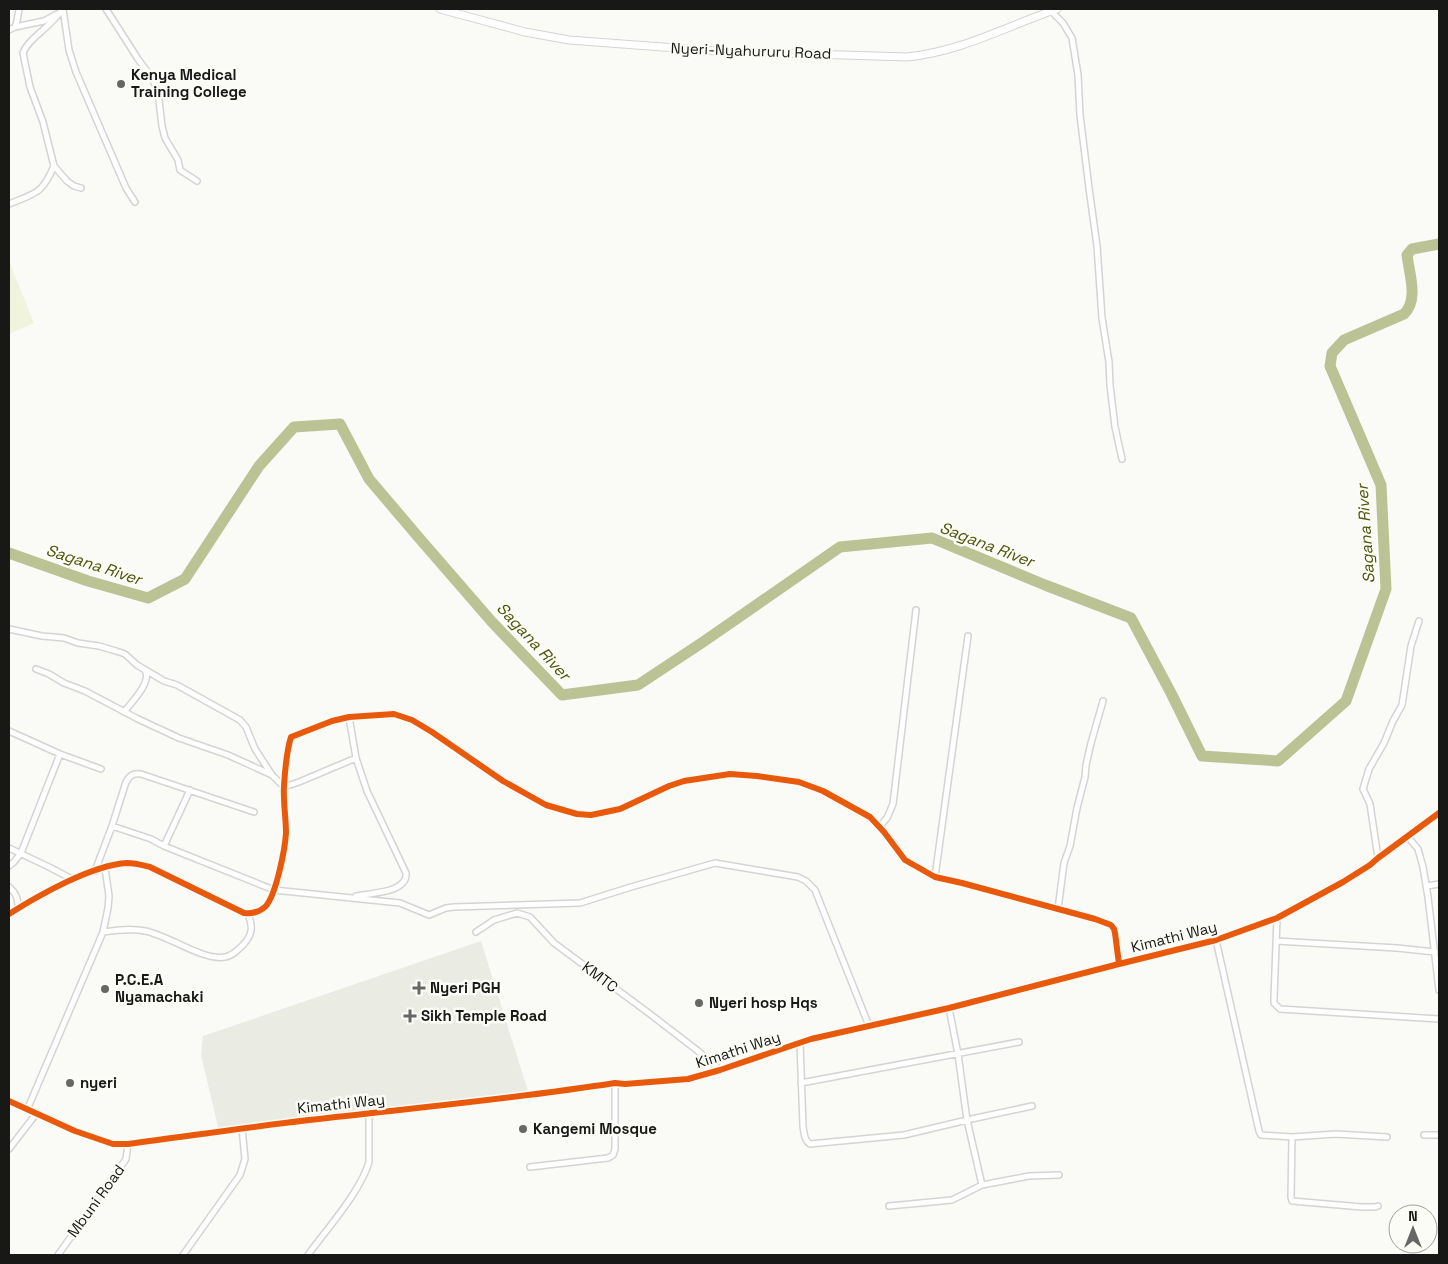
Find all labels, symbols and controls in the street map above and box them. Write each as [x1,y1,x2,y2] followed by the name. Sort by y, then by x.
[670,38,832,63] street label: Nyeri-Nyahururu Road
[131,65,247,101] place label: Kenya Medical Training College
[115,78,127,90] marker: Kenya Medical Training College
[1351,482,1379,584] water label: Sagana River
[937,517,1039,573] water label: Sagana River
[43,539,146,590] water label: Sagana River
[492,598,576,686] water label: Sagana River
[1129,917,1219,956] street label: Kimathi Way
[579,957,622,996] street label: KMTC
[115,970,203,1006] place label: P.C.E.A Nyamachaki
[430,978,501,997] place label: Nyeri PGH
[412,981,426,995] marker: Nyeri PGH
[99,983,111,995] marker: P.C.E.A Nyamachaki
[709,993,818,1012] place label: Nyeri hosp Hqs
[693,997,705,1009] marker: Nyeri hosp Hqs
[421,1006,547,1025] place label: Sikh Temple Road
[403,1009,417,1023] marker: Sikh Temple Road
[693,1027,783,1072] street label: Kimathi Way
[80,1073,117,1092] place label: nyeri
[64,1077,76,1089] marker: nyeri
[296,1089,386,1118] street label: Kimathi Way
[533,1119,657,1138] place label: Kangemi Mosque
[517,1123,529,1135] marker: Kangemi Mosque
[63,1161,128,1241] street label: Mbuni Road
[1388,1204,1438,1254] north arrow
[1408,1207,1418,1225] text: N

